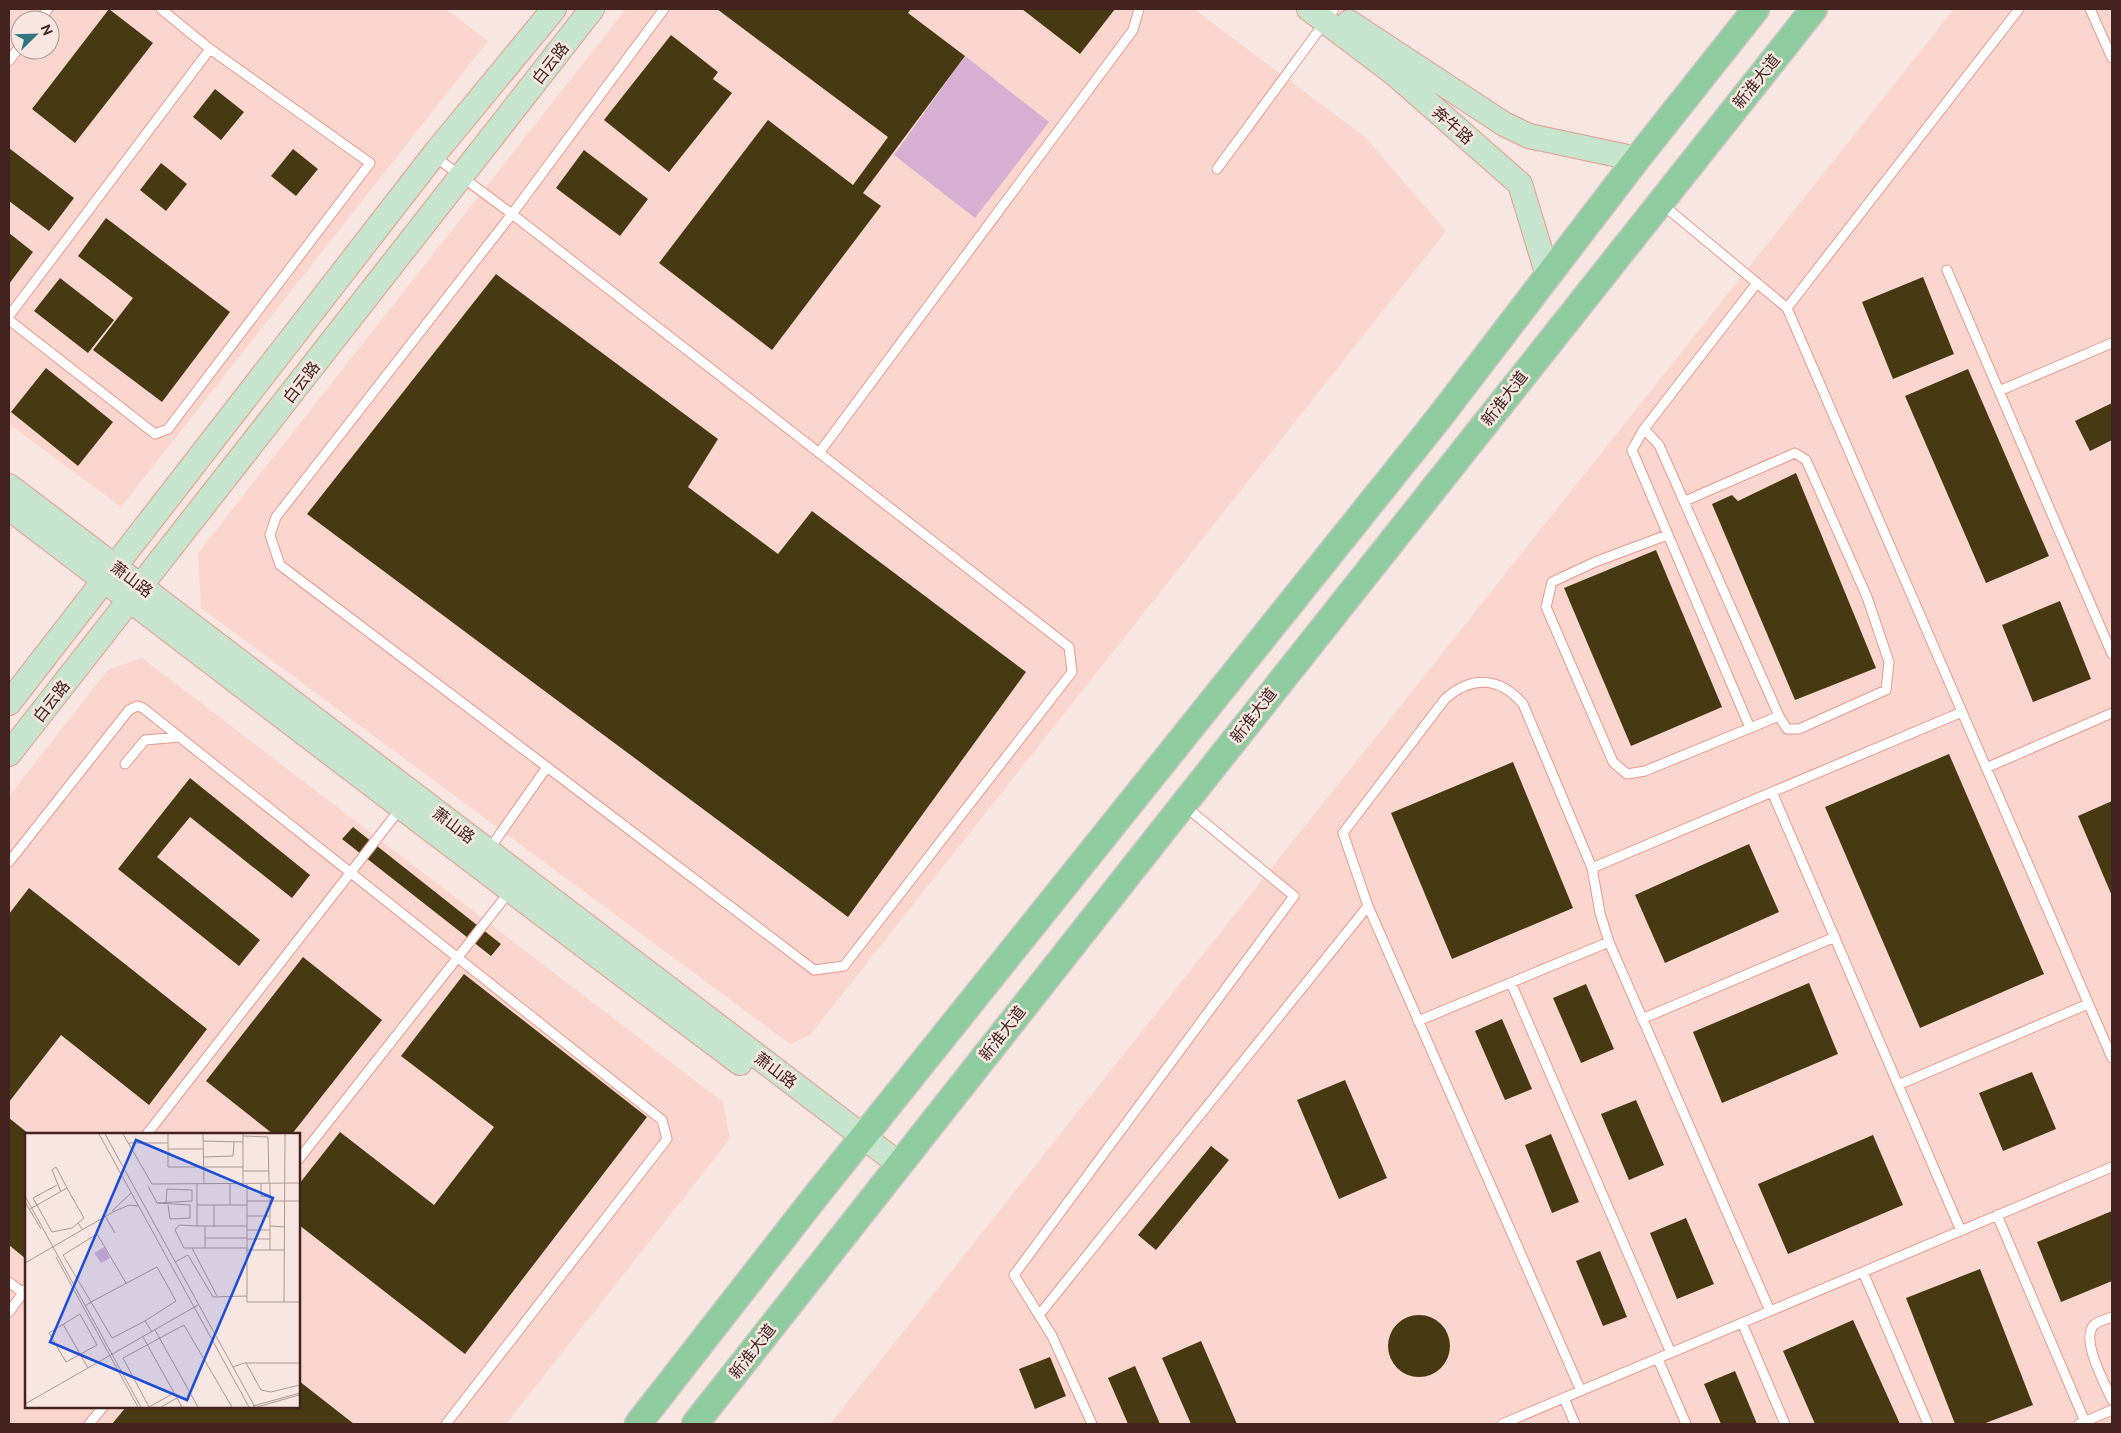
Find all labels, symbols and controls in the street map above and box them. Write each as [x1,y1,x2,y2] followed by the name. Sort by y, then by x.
[10,10,60,60] north arrow
[38,22,56,38] text: N
[528,39,572,87] street label: 白云路
[1729,50,1783,112] street label: 新淮大道
[1429,102,1477,148] street label: 奔牛路
[279,358,323,406] street label: 白云路
[1477,367,1531,429] street label: 新淮大道
[107,557,157,601] street label: 萧山路
[29,677,73,725] street label: 白云路
[1226,684,1280,746] street label: 新淮大道
[429,803,479,847] street label: 萧山路
[975,1002,1029,1064] street label: 新淮大道
[751,1048,801,1092] street label: 萧山路
[25,1133,300,1408] inset map
[725,1320,779,1382] street label: 新淮大道

